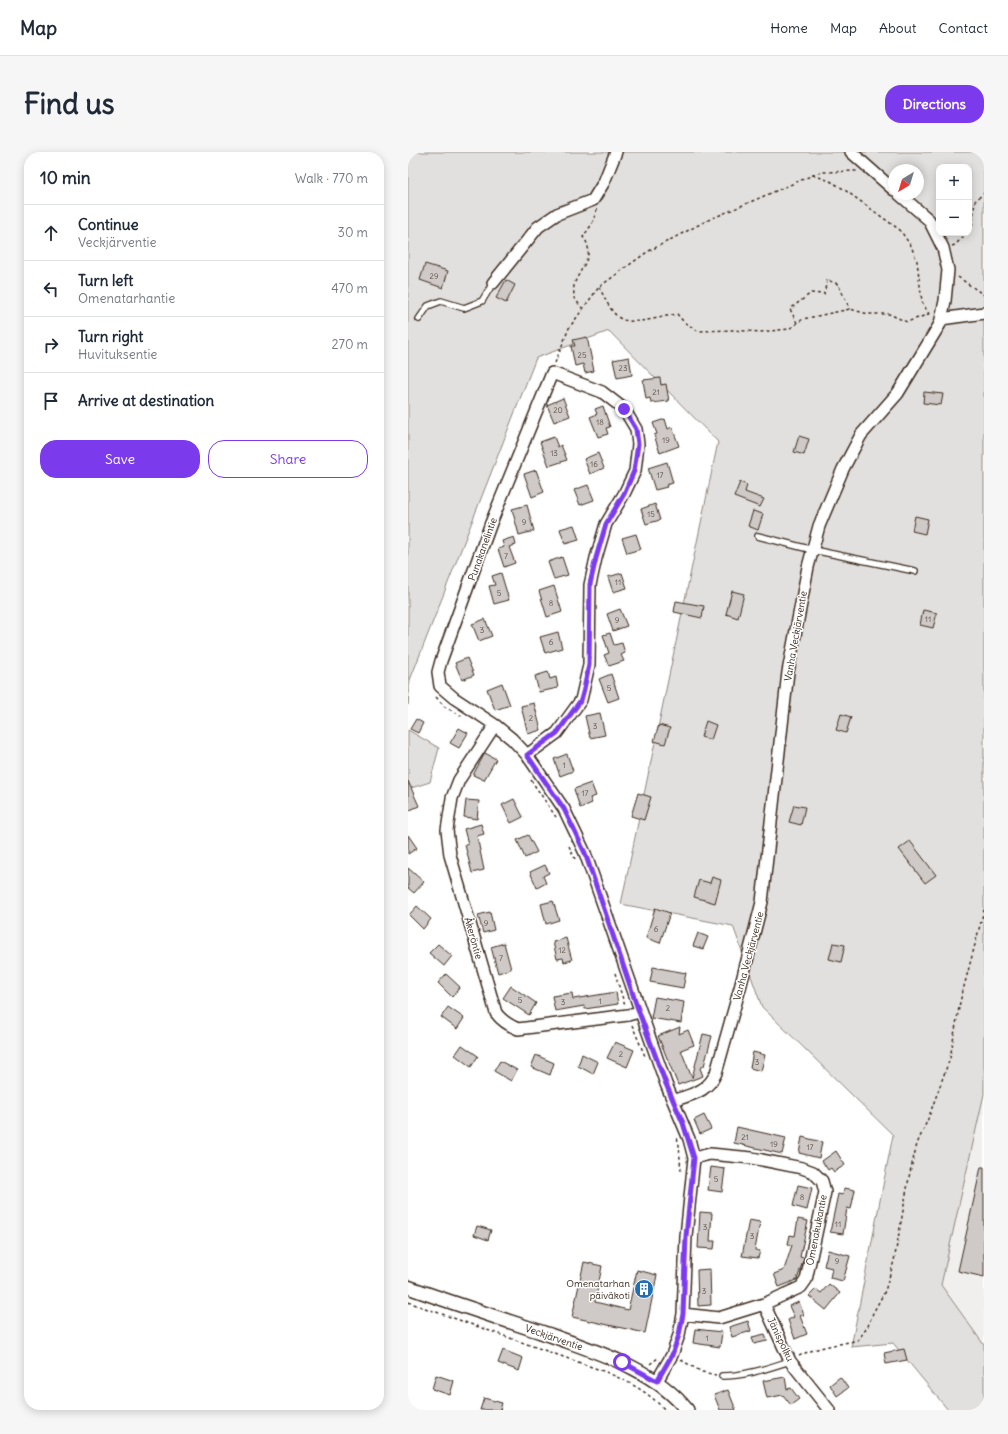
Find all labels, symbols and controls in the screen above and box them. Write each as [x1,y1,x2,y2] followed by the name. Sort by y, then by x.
[20,16,57,40] text: Map
[770,19,808,37] text: Home
[830,19,857,37] text: Map
[879,19,917,37] text: About
[939,19,988,37] text: Contact
[885,85,984,123] button: Directions
[24,86,115,122] text: Find us
[888,164,924,200] north arrow
[936,164,972,236] map controls
[936,164,972,200] button: +
[40,167,91,189] text: 10 min
[295,170,368,187] text: Walk · 770 m
[936,200,972,236] button: −
[78,215,139,234] text: Continue
[40,222,62,244] icon: ahead
[338,224,368,241] text: 30 m
[78,234,157,251] text: Veckjärventie
[78,271,133,290] text: Turn left
[430,271,439,281] house number: 29
[40,278,62,300] icon: left
[331,280,368,297] text: 470 m
[78,290,175,307] text: Omenatarhantie
[78,327,143,346] text: Turn right
[40,334,62,356] icon: right
[331,336,368,353] text: 270 m
[78,346,157,363] text: Huvituksentie
[578,350,587,360] house number: 25
[619,363,628,373] house number: 23
[652,387,660,397] house number: 21
[40,390,62,412] icon: arrive
[78,391,214,410] text: Arrive at destination
[615,400,633,418] route end
[553,405,563,415] house number: 20
[596,417,604,427] house number: 18
[662,435,670,445] house number: 19
[40,440,200,478] button: Save
[208,440,368,478] button: Share
[550,448,558,458] house number: 13
[590,459,598,469] house number: 16
[656,470,664,480] house number: 17
[647,509,655,519] house number: 15
[465,516,500,583] street label: Punakanelintie
[522,517,527,527] house number: 9
[504,551,508,561] house number: 7
[615,577,621,587] house number: 11
[497,588,502,598] house number: 5
[781,590,810,682] street label: Vanha Veckjärventie
[549,598,554,608] house number: 8
[925,614,931,624] house number: 11
[615,615,620,625] house number: 9
[480,625,485,635] house number: 3
[549,637,554,647] house number: 6
[607,683,612,693] house number: 5
[529,713,534,723] house number: 2
[593,721,598,731] house number: 3
[562,760,566,770] house number: 1
[581,788,589,798] house number: 17
[730,910,767,1002] street label: Vanha Veckjärventie
[461,916,486,961] street label: Åkeröntie
[484,918,489,928] house number: 9
[654,924,659,934] house number: 6
[558,945,566,955] house number: 12
[499,953,503,963] house number: 7
[518,995,523,1005] house number: 5
[598,996,602,1006] house number: 1
[561,997,566,1007] house number: 3
[666,1003,671,1013] house number: 2
[619,1049,624,1059] house number: 2
[755,1057,760,1067] house number: 3
[741,1132,749,1142] house number: 21
[770,1139,778,1149] house number: 19
[806,1142,814,1152] house number: 17
[714,1174,719,1184] house number: 5
[800,1192,805,1202] house number: 8
[803,1194,830,1267] street label: Omenakukantie
[835,1219,841,1229] house number: 11
[703,1222,708,1232] house number: 3
[750,1231,755,1241] house number: 3
[835,1256,840,1266] house number: 9
[566,1277,630,1302] place label: Omenatarhan päiväkoti
[633,1278,655,1300] building icon: Omenatarhan päiväkoti
[702,1286,707,1296] house number: 3
[764,1315,797,1364] street label: Jänispolku
[523,1321,585,1353] street label: Veckjärventie
[705,1333,709,1343] house number: 1
[613,1353,631,1371] route start

